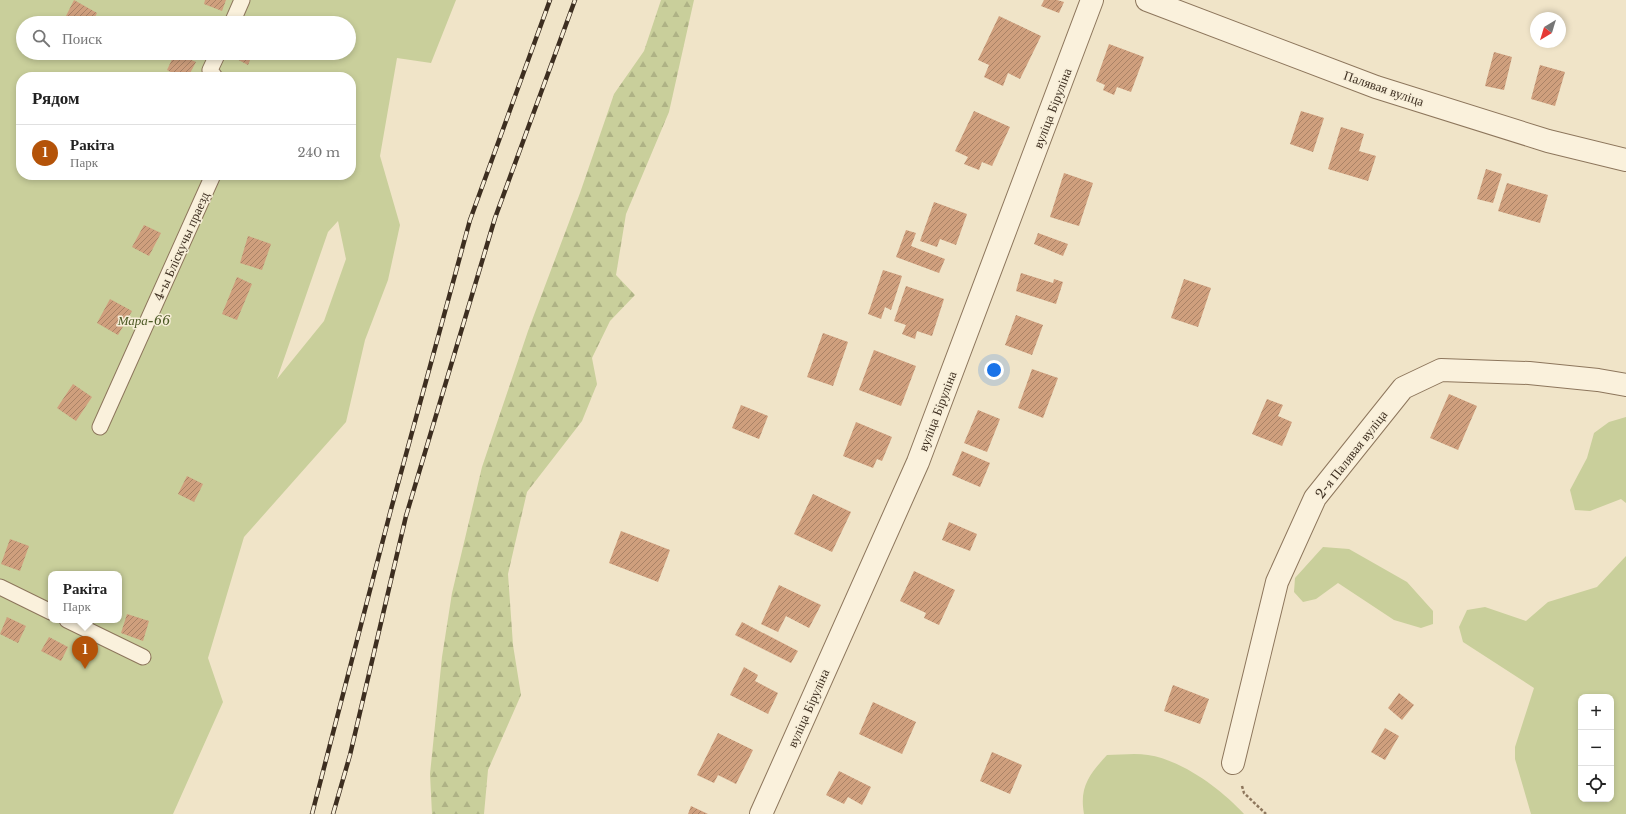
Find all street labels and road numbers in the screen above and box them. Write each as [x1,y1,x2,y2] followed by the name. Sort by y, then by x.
[1029,66,1076,151] street label: вуліца Біруліна
[1342,67,1426,110] street label: Палявая вуліца
[150,189,213,303] street label: 4-ы Бліскучы праезд
[914,369,961,454] street label: вуліца Біруліна
[1312,407,1391,502] street label: 2-я Палявая вуліца
[784,666,833,750] street label: вуліца Біруліна

